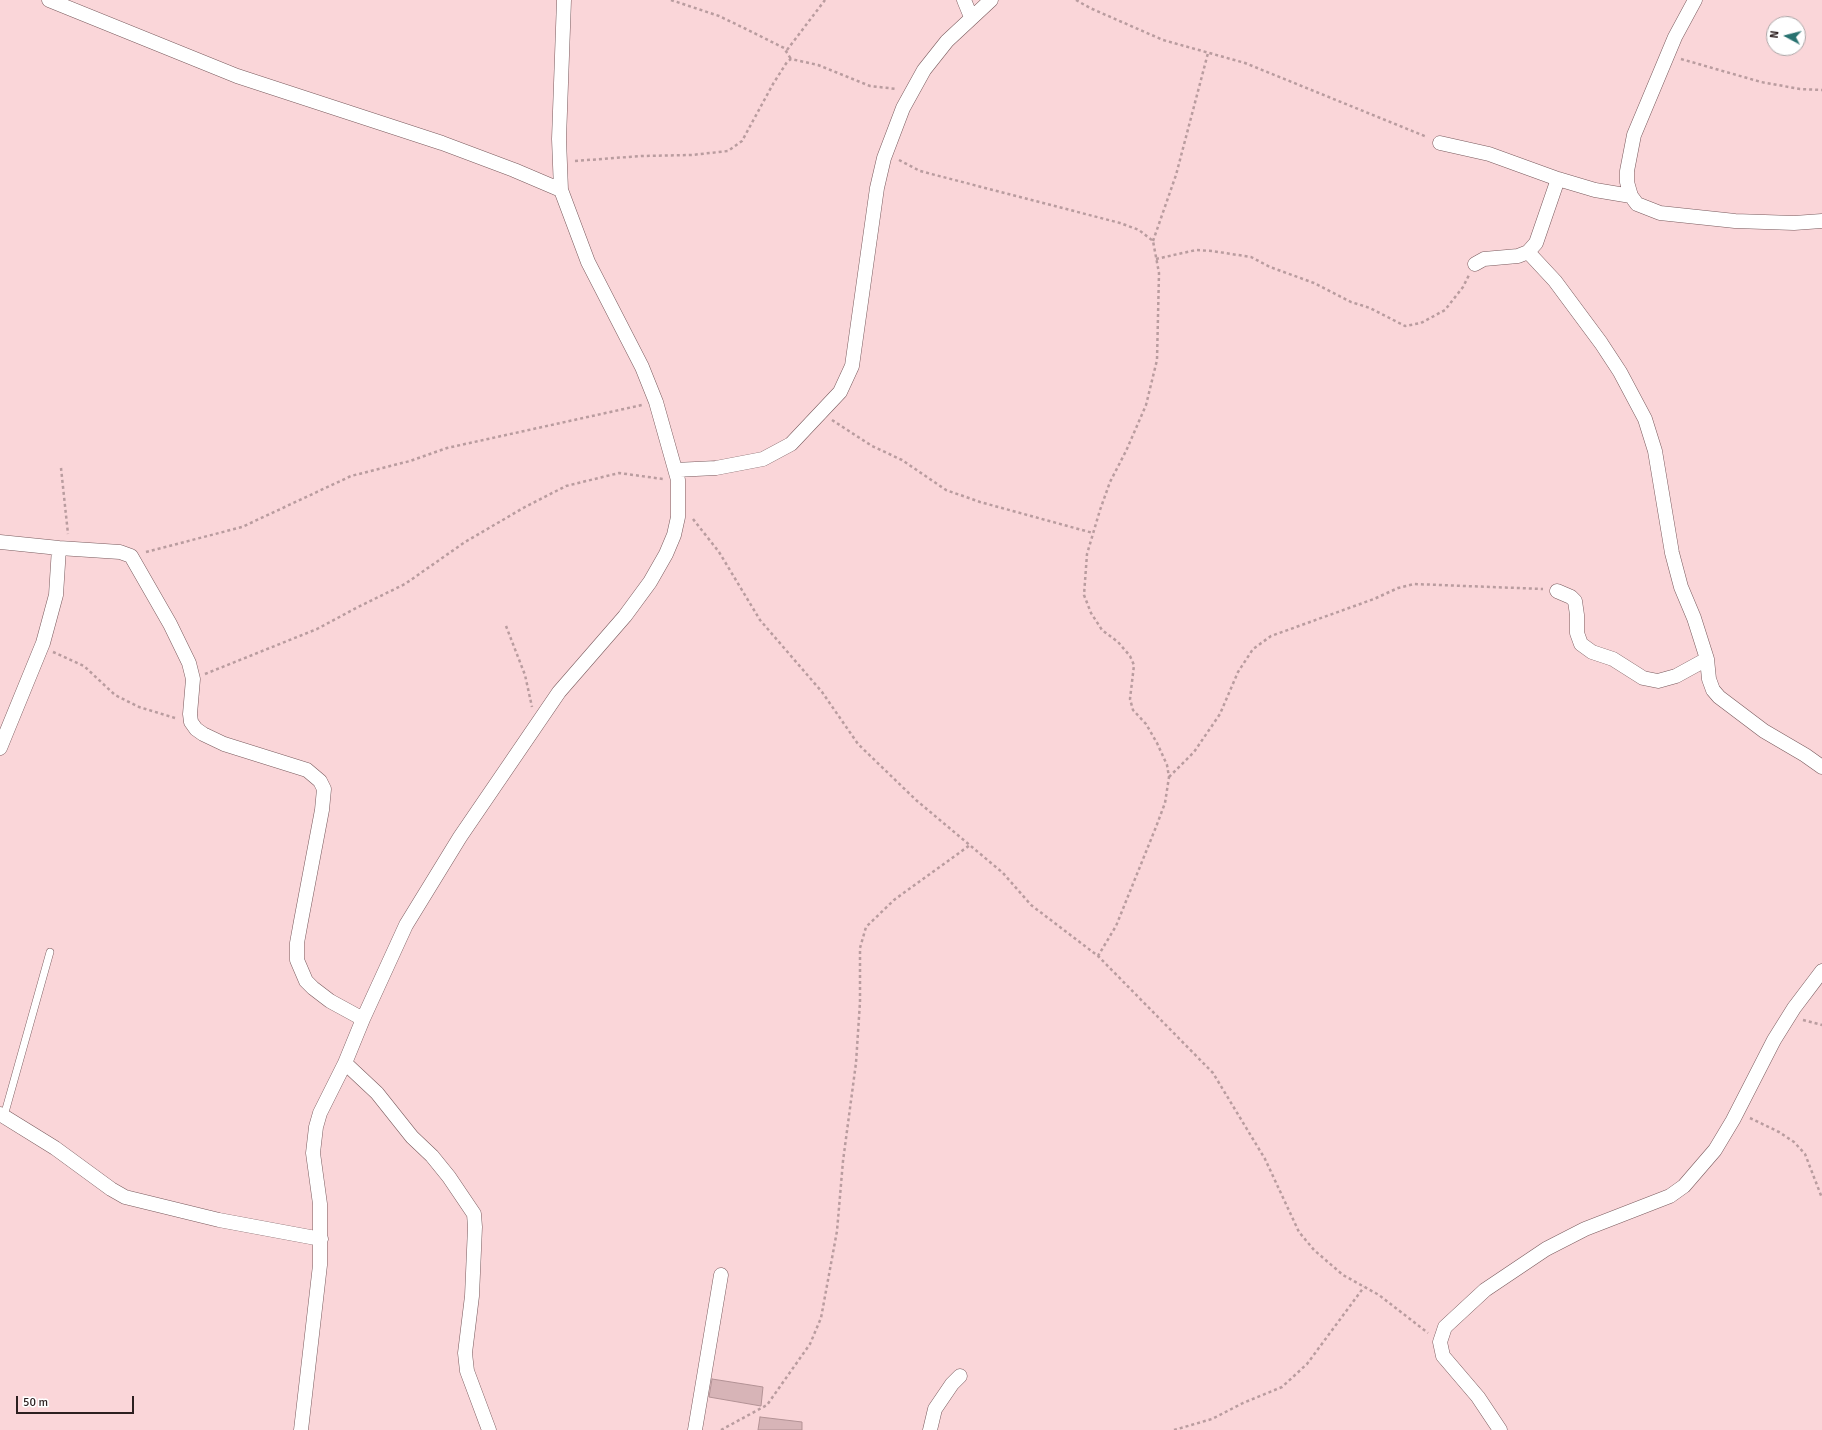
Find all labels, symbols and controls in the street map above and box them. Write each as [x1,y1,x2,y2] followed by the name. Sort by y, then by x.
[1766,16,1806,56] north arrow
[1768,30,1782,39] text: N
[18,1388,136,1414] scale bar
[23,1395,48,1410] text: 50 m

